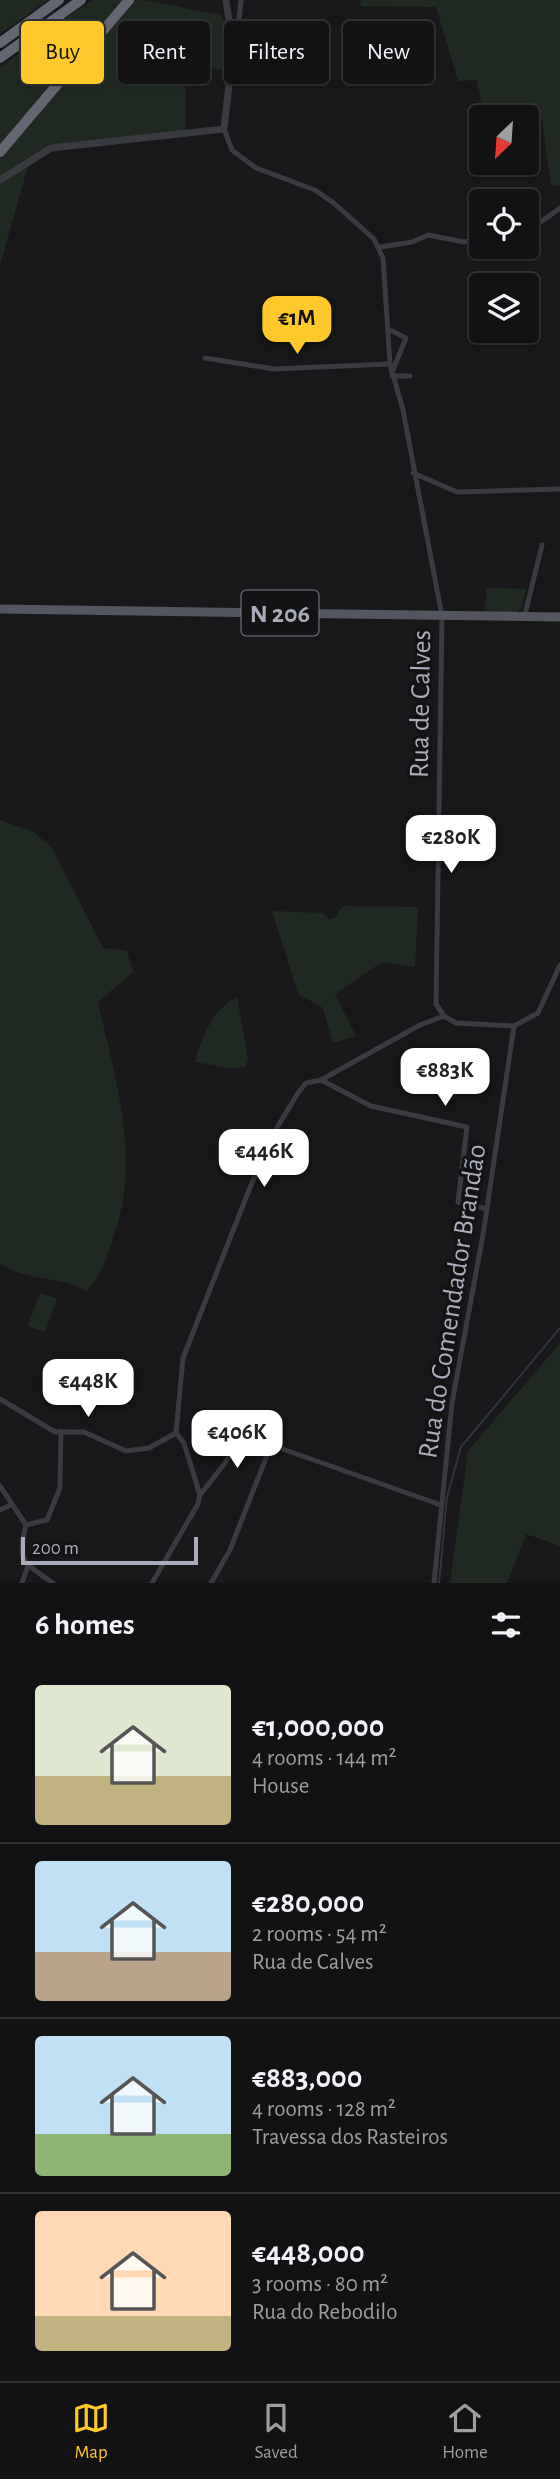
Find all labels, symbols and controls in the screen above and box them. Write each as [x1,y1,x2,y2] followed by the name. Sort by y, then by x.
[21,21,104,84] chip: Buy
[118,21,210,84] chip: Rent
[224,21,329,84] chip: Filters
[343,21,434,84] chip: New
[469,105,539,175] north arrow
[469,105,539,343] map controls
[469,189,539,259] button: locate
[469,273,539,343] button: layers
[263,296,331,356] pin: €1M
[278,307,316,330] text: €1M
[242,590,318,636] road number: N 206
[406,630,436,778] street label: Rua de Calves
[402,816,500,875] pin: €280K
[422,826,480,849] text: €280K
[396,1048,494,1108] pin: €883K
[417,1059,473,1082] text: €883K
[215,1130,313,1189] pin: €446K
[235,1140,293,1163] text: €446K
[414,1142,492,1460] street label: Rua do Comendador Brandão
[39,1360,137,1419] pin: €448K
[59,1370,117,1393] text: €448K
[188,1410,286,1470] pin: €406K
[208,1421,266,1444] text: €406K
[21,1534,198,1566] scale bar
[32,1539,79,1558] text: 200 m
[487,1606,525,1644] icon: filters
[35,1610,135,1640] text: 6 homes
[252,1712,384,1742] text: €1,000,000
[91,1713,175,1797] icon: home
[252,1747,397,1770] text: 4 rooms · 144 m²
[252,1775,309,1798] text: House
[252,1888,364,1918] text: €280,000
[91,1889,175,1973] icon: home
[252,1923,387,1946] text: 2 rooms · 54 m²
[252,1951,374,1974] text: Rua de Calves
[252,2063,362,2093] text: €883,000
[91,2064,175,2148] icon: home
[252,2098,396,2121] text: 4 rooms · 128 m²
[252,2126,448,2149] text: Travessa dos Rasteiros
[252,2238,365,2268] text: €448,000
[91,2239,175,2323] icon: home
[252,2273,388,2296] text: 3 rooms · 80 m²
[252,2301,398,2324] text: Rua do Rebodilo
[72,2399,110,2464] tab: Map
[254,2399,298,2464] tab: Saved
[442,2399,488,2464] tab: Home

